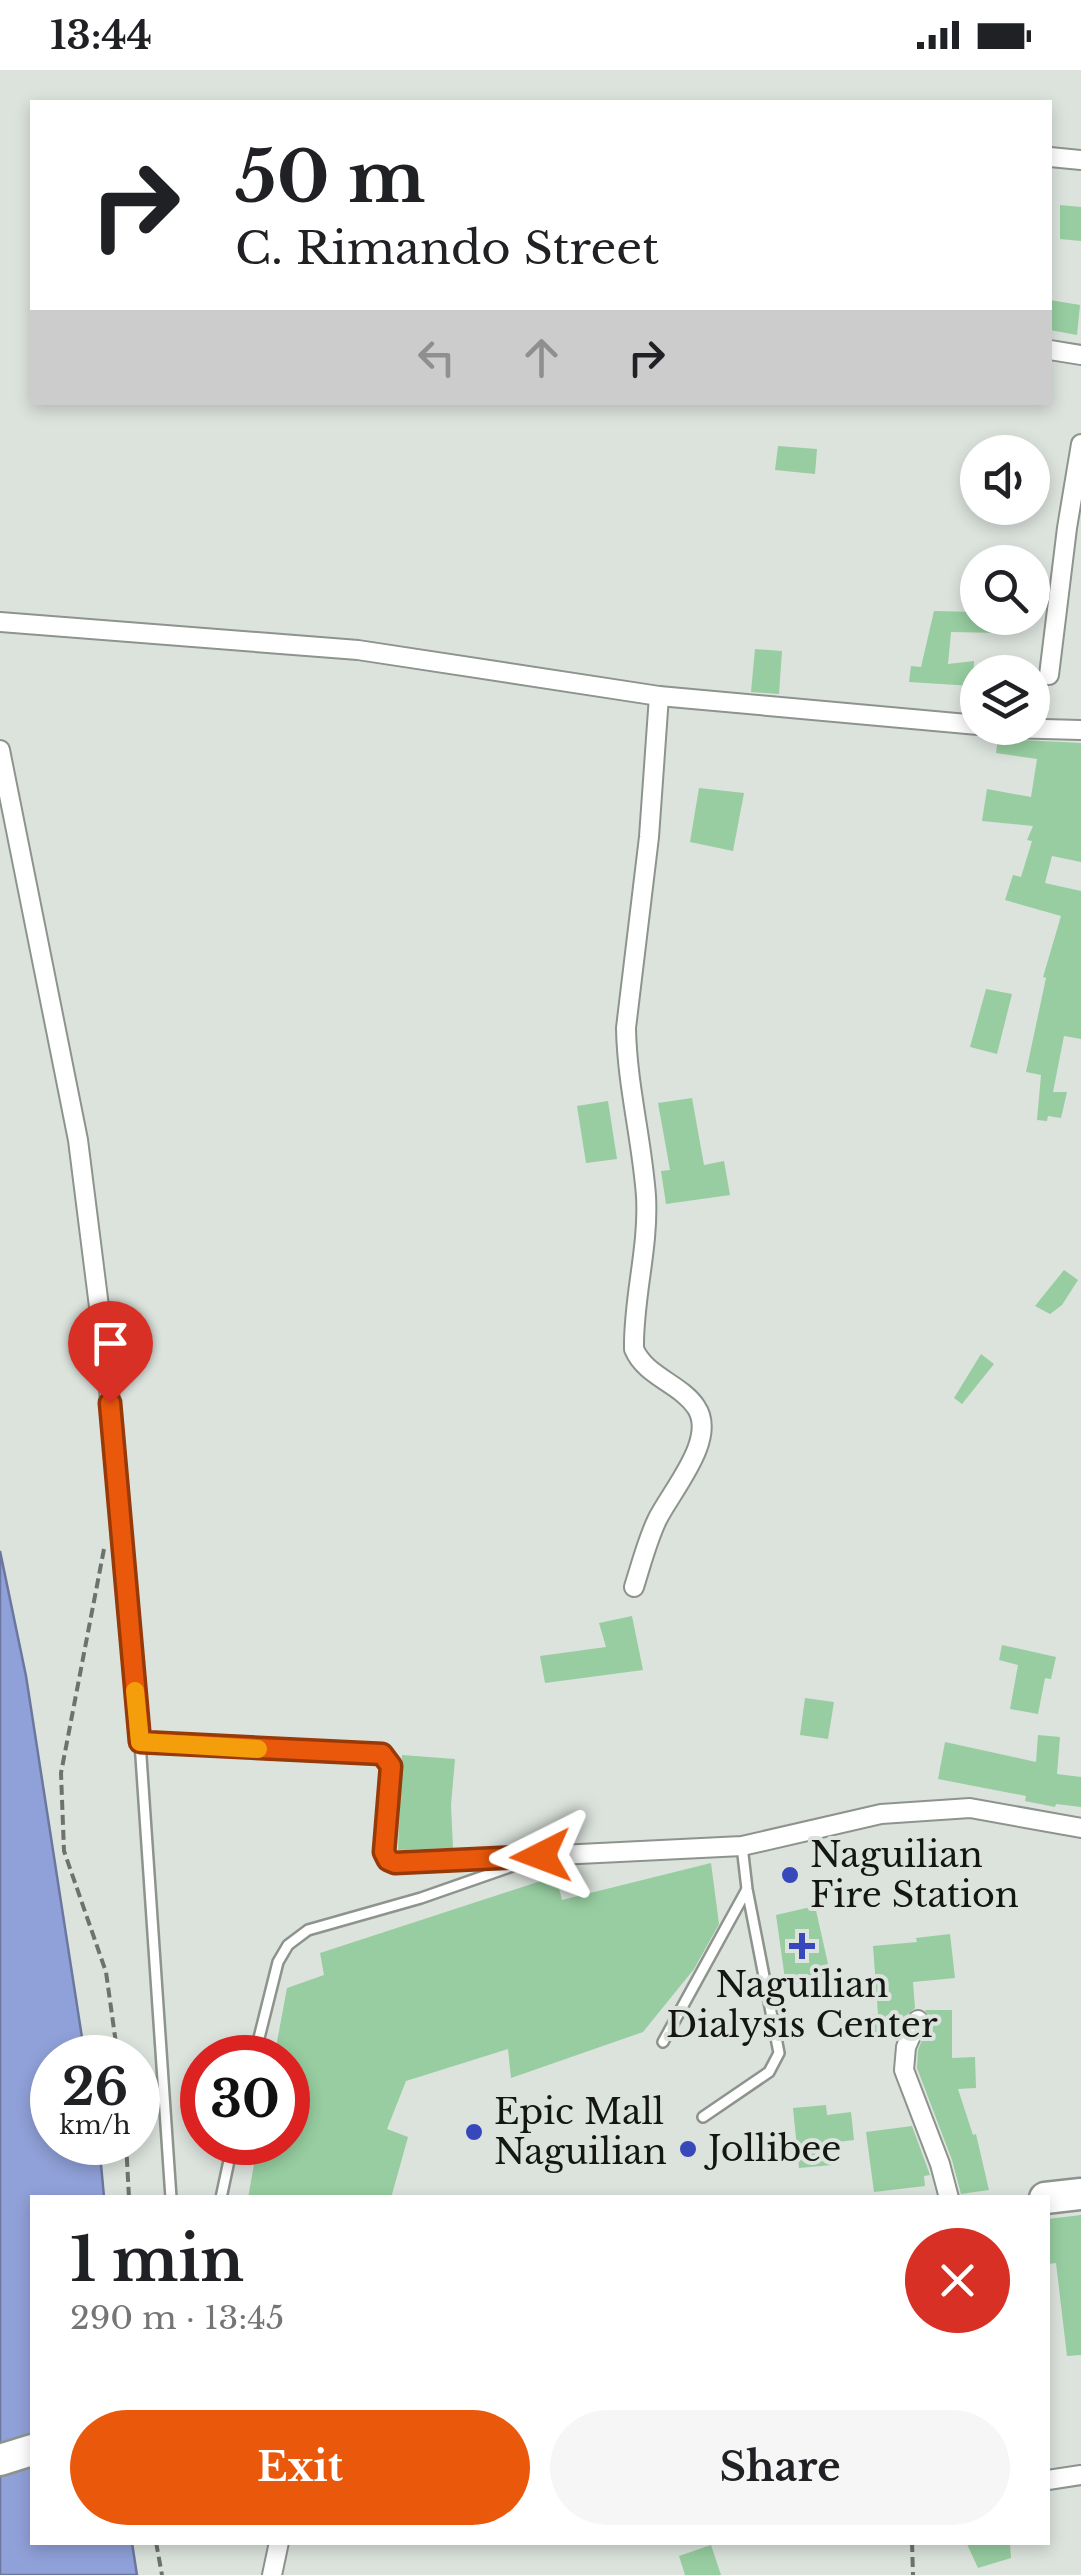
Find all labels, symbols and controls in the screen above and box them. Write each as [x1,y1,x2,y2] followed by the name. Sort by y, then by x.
[50,12,152,59] text: 13:44
[235,134,426,221] text: 50 m
[70,140,200,270] icon: right
[235,220,659,276] text: C. Rimando Street
[409,330,464,385] icon: left
[514,330,569,385] icon: ahead
[619,330,674,385] icon: right
[960,435,1050,745] map controls
[960,435,1050,525] button: sound
[960,545,1050,635] button: search
[960,655,1050,745] button: layers
[68,1301,153,1404] pin
[83,1316,138,1371] icon: arrive
[489,1804,593,1908] position arrow
[810,1833,1019,1916] place label: Naguilian Fire Station
[779,1864,801,1886] marker: Naguilian Fire Station
[789,1933,815,1959] marker: Naguilian Dialysis Center
[666,1963,938,2046] place label: Naguilian Dialysis Center
[180,2035,310,2165] speed limit sign: 30
[62,2056,128,2119] text: 26
[494,2090,667,2173] place label: Epic Mall Naguilian
[60,2110,130,2141] text: km/h
[463,2121,485,2143] marker: Epic Mall Naguilian
[704,2127,841,2170] place label: Jollibee
[677,2138,699,2160] marker: Jollibee
[70,2223,244,2297] text: 1 min
[905,2228,1010,2333] button: close
[70,2298,284,2338] text: 290 m · 13:45
[70,2410,530,2525] button: Exit
[550,2410,1010,2525] button: Share

